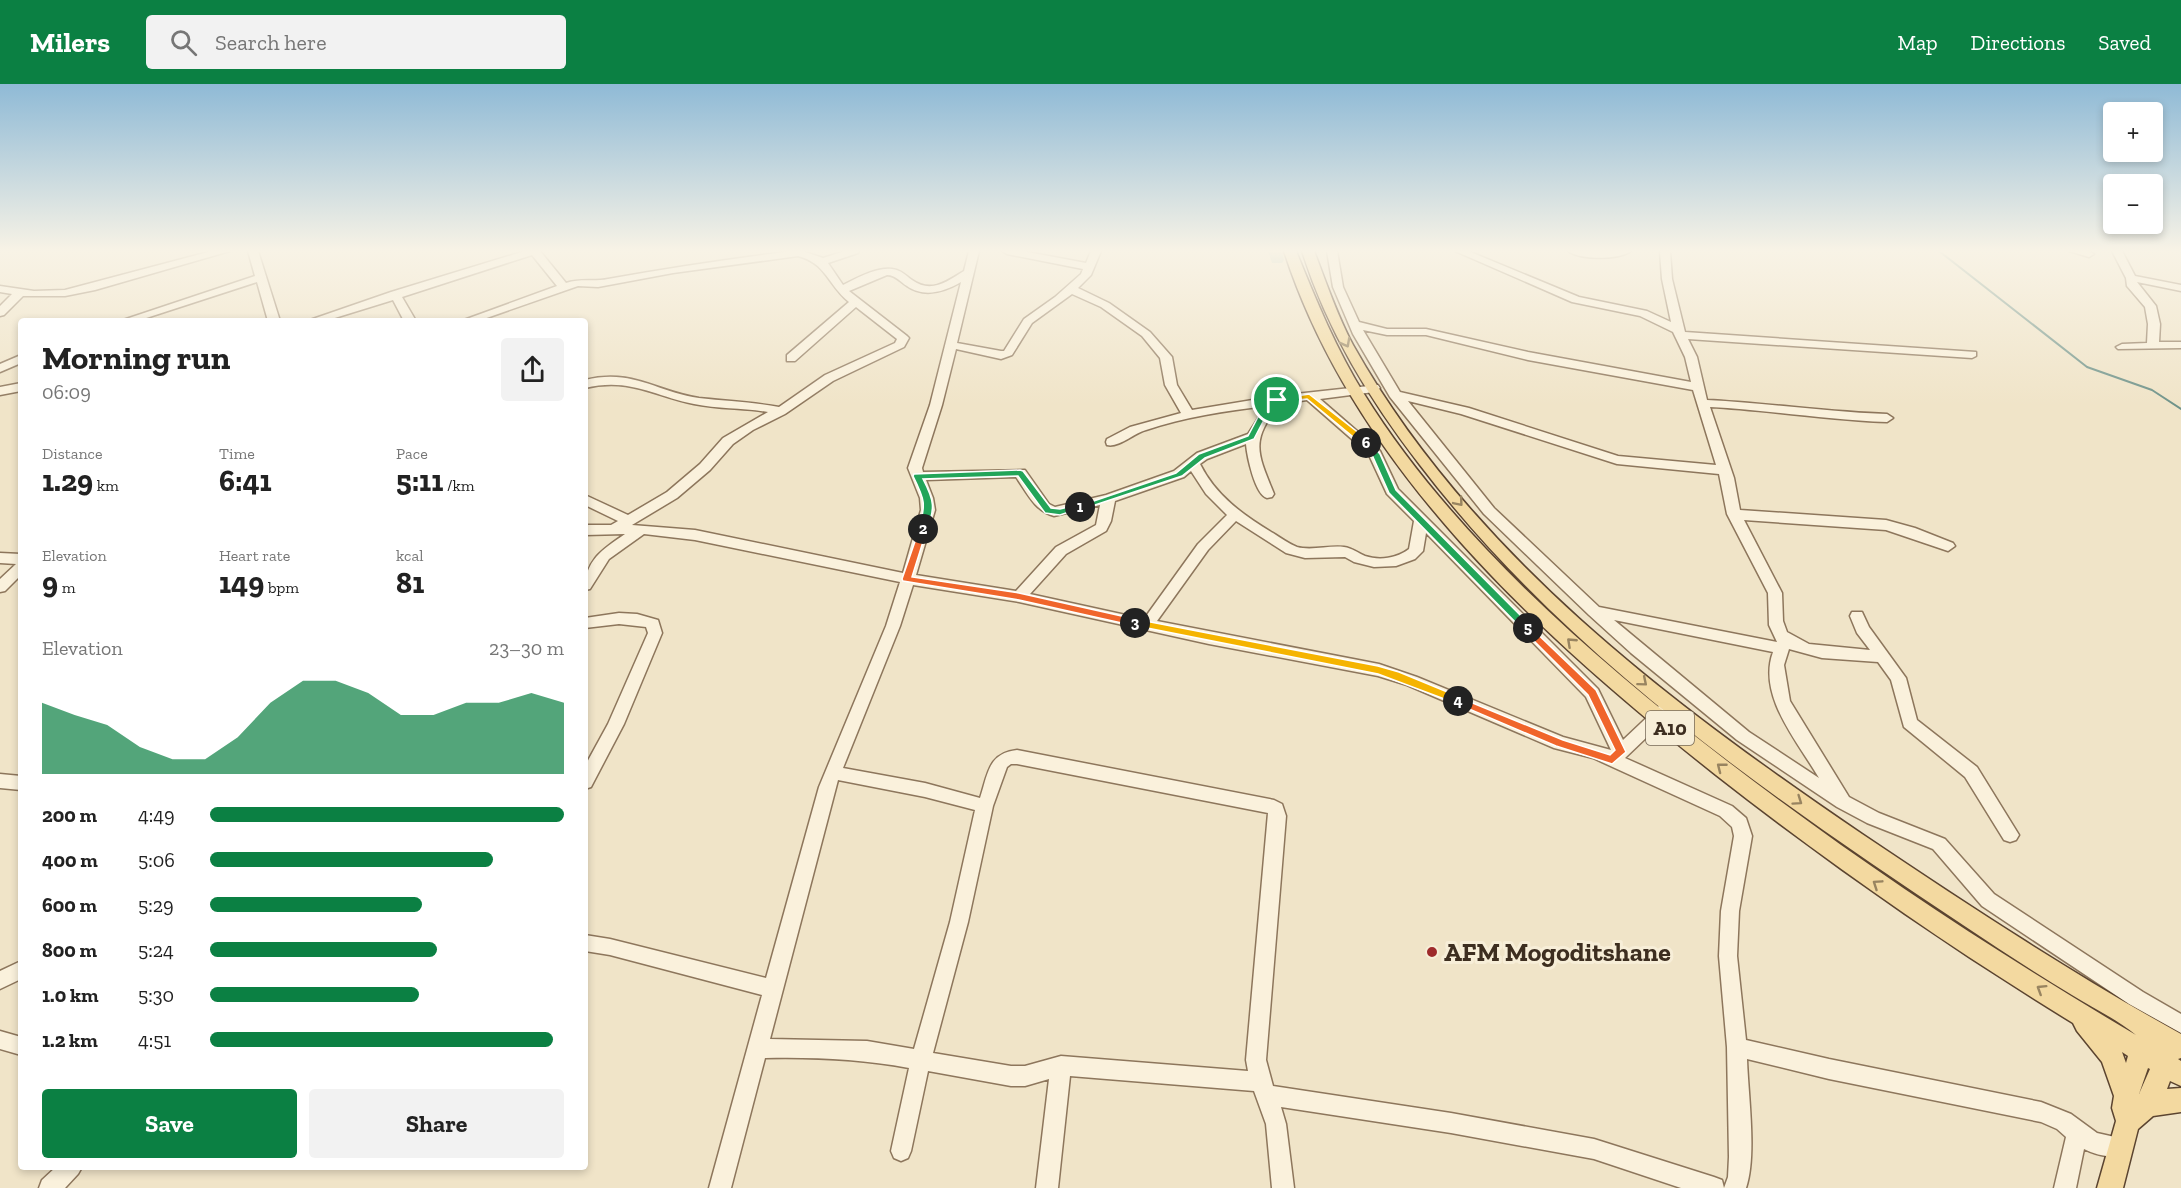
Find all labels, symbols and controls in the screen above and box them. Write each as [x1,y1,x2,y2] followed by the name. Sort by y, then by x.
[146,15,566,69] search box
[30,26,110,59] text: Milers
[167,26,200,59] icon: search
[215,29,327,56] text: Search here
[1898,30,1938,55] text: Map
[1971,30,2065,55] text: Directions
[2098,30,2151,55] text: Saved
[2103,102,2163,234] map controls
[2103,102,2163,162] button: +
[2103,174,2163,234] button: −
[1339,337,1350,348] one-way arrow
[42,338,230,377] text: Morning run
[501,338,564,401] button: share
[1251,374,1302,425] pin
[42,380,91,404] text: 06:09
[1260,383,1293,416] icon: arrive
[1351,428,1381,458] pin: 6
[1362,433,1370,452] text: 6
[42,444,103,463] text: Distance
[219,444,255,463] text: Time
[396,444,428,463] text: Pace
[42,463,93,499] text: 1.29
[219,463,272,499] text: 6:41
[396,463,443,499] text: 5:11
[93,476,119,495] text: km
[443,476,475,495] text: /km
[1065,492,1095,522] pin: 1
[1451,495,1462,506] one-way arrow
[1077,497,1083,516] text: 1
[908,514,938,544] pin: 2
[919,519,927,538] text: 2
[42,546,107,565] text: Elevation
[219,546,290,565] text: Heart rate
[396,546,423,565] text: kcal
[42,565,58,601] text: 9
[219,565,264,601] text: 149
[396,565,424,601] text: 81
[58,578,76,597] text: m
[264,578,299,597] text: bpm
[1120,608,1150,638] pin: 3
[1131,613,1139,632] text: 3
[1513,613,1543,643] pin: 5
[1524,618,1532,637] text: 5
[42,636,123,660] text: Elevation
[489,636,564,660] text: 23–30 m
[1568,639,1579,650] one-way arrow
[1636,675,1647,686] one-way arrow
[1443,686,1473,716] pin: 4
[1453,691,1463,710] text: 4
[1646,711,1694,745] road number: A10
[1717,764,1728,775] one-way arrow
[1791,794,1802,805] one-way arrow
[42,803,97,827] text: 200 m
[138,803,175,827] text: 4:49
[42,848,98,872] text: 400 m
[138,848,175,872] text: 5:06
[1873,880,1884,891] one-way arrow
[42,893,97,917] text: 600 m
[138,893,174,917] text: 5:29
[1444,936,1671,968] place label: AFM Mogoditshane
[42,938,97,962] text: 800 m
[138,938,174,962] text: 5:24
[1425,945,1439,959] marker: AFM Mogoditshane
[42,983,98,1007] text: 1.0 km
[138,983,174,1007] text: 5:30
[2037,985,2047,997] one-way arrow
[42,1028,98,1052] text: 1.2 km
[138,1028,171,1052] text: 4:51
[42,1089,297,1158] button: Save
[309,1089,564,1158] button: Share

